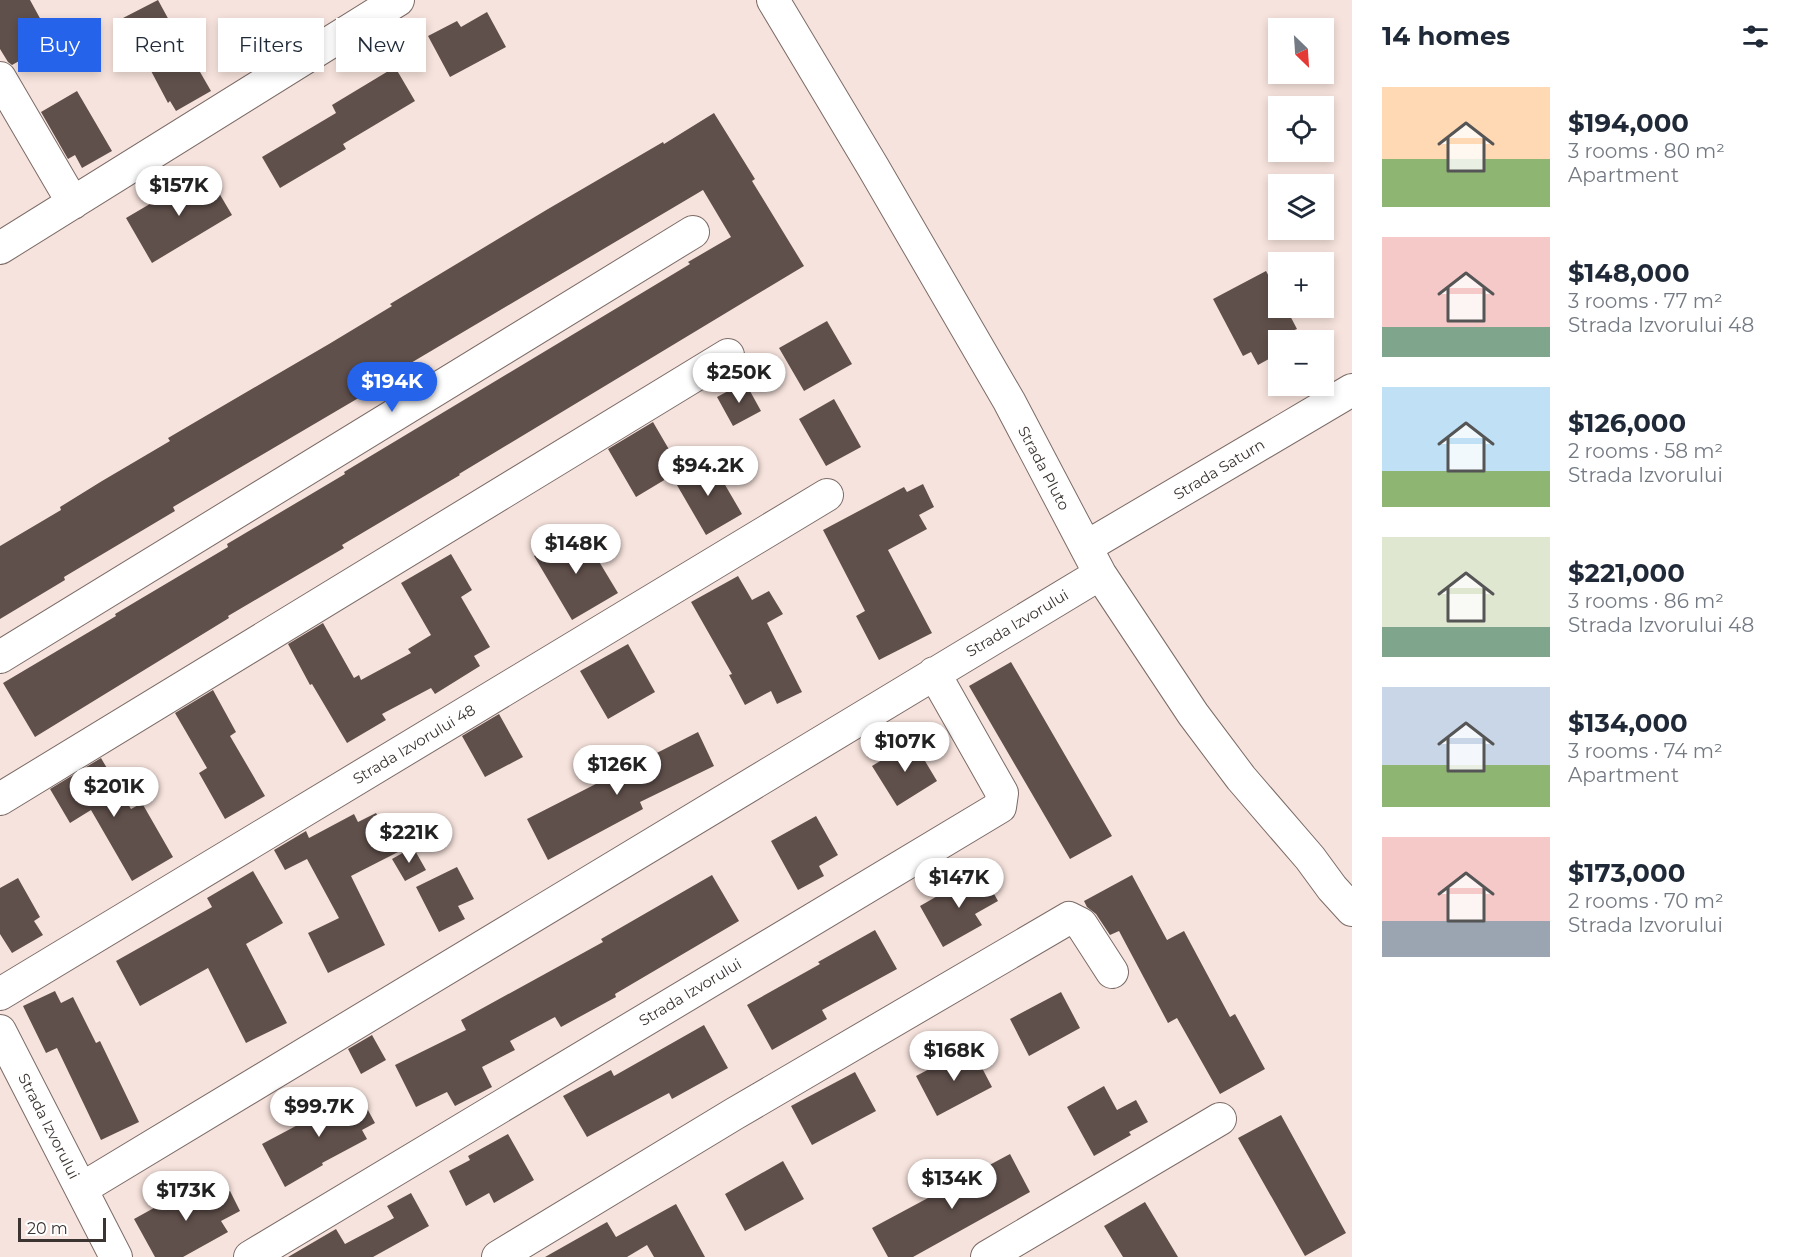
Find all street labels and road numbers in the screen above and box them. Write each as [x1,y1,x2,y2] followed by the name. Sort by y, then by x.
[1014,423,1074,513] street label: Strada Pluto
[1170,434,1268,504] street label: Strada Saturn
[962,585,1072,661] street label: Strada Izvorului
[349,700,479,788] street label: Strada Izvorului 48
[635,954,745,1030] street label: Strada Izvorului
[14,1070,84,1182] street label: Strada Izvorului

